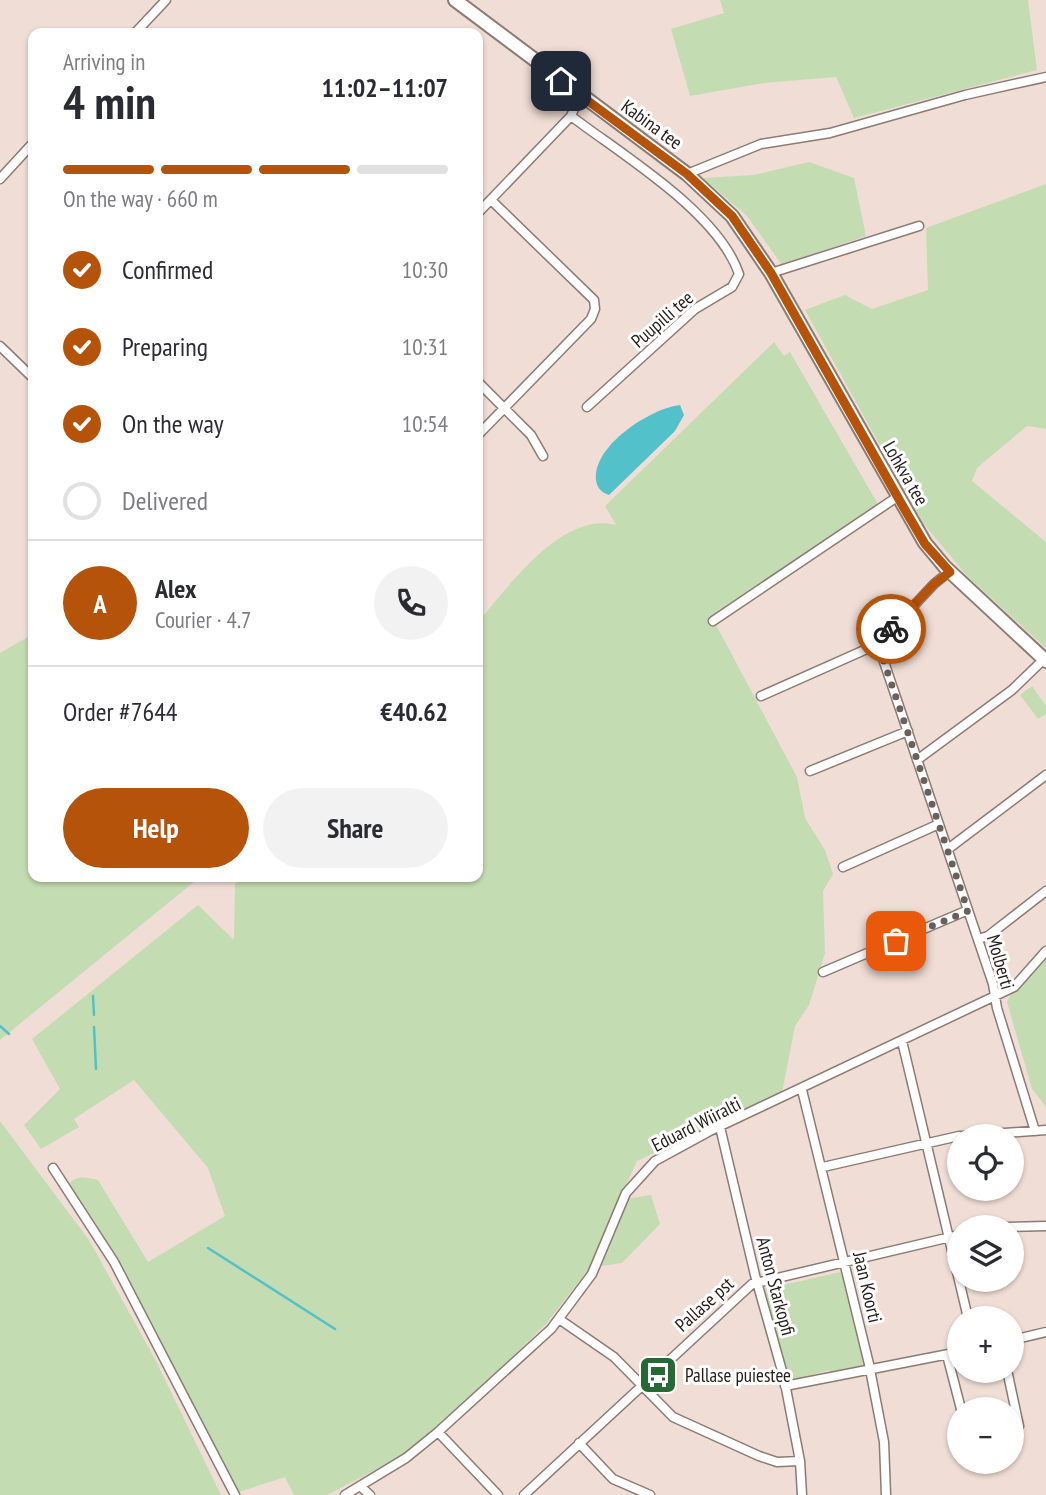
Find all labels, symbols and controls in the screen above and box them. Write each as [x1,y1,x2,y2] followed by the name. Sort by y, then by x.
[63,47,145,76] text: Arriving in
[531,51,591,111] pin
[542,62,580,100] icon: home
[321,71,448,104] text: 11:02–11:07
[63,72,156,132] text: 4 min
[617,94,687,154] street label: Kabina tee
[63,184,218,213] text: On the way · 660 m
[63,251,101,289] icon: check
[122,253,213,286] text: Confirmed
[402,255,448,284] text: 10:30
[626,285,698,353] street label: Puupilli tee
[63,328,101,366] icon: check
[122,330,208,363] text: Preparing
[402,332,448,361] text: 10:31
[63,405,101,443] icon: check
[122,407,224,440] text: On the way
[402,409,448,438] text: 10:54
[878,436,934,510] street label: Lohkva tee
[122,484,208,517] text: Delivered
[374,566,448,640] button: phone
[155,572,196,605] text: Alex
[93,587,107,620] text: A
[856,594,926,664] courier
[155,605,251,634] text: Courier · 4.7
[872,610,910,648] icon: bike
[63,695,178,728] text: Order #7644
[380,695,448,728] text: €40.62
[63,788,249,868] button: Help
[263,788,448,868] button: Share
[866,911,926,971] pin
[877,922,915,960] icon: bag
[982,932,1020,992] street label: Molberti
[647,1091,745,1157] street label: Eduard Wiiralti
[947,1124,1024,1474] map controls
[947,1124,1024,1201] button: locate
[947,1215,1024,1292] button: layers
[751,1234,801,1338] street label: Anton Starkopfi
[848,1248,888,1325] street label: Jaan Koorti
[670,1271,739,1336] street label: Pallase pst
[947,1306,1024,1383] button: +
[637,1354,679,1396] bus stop icon: Pallase puiestee
[685,1363,791,1387] place label: Pallase puiestee
[947,1397,1024,1474] button: −

